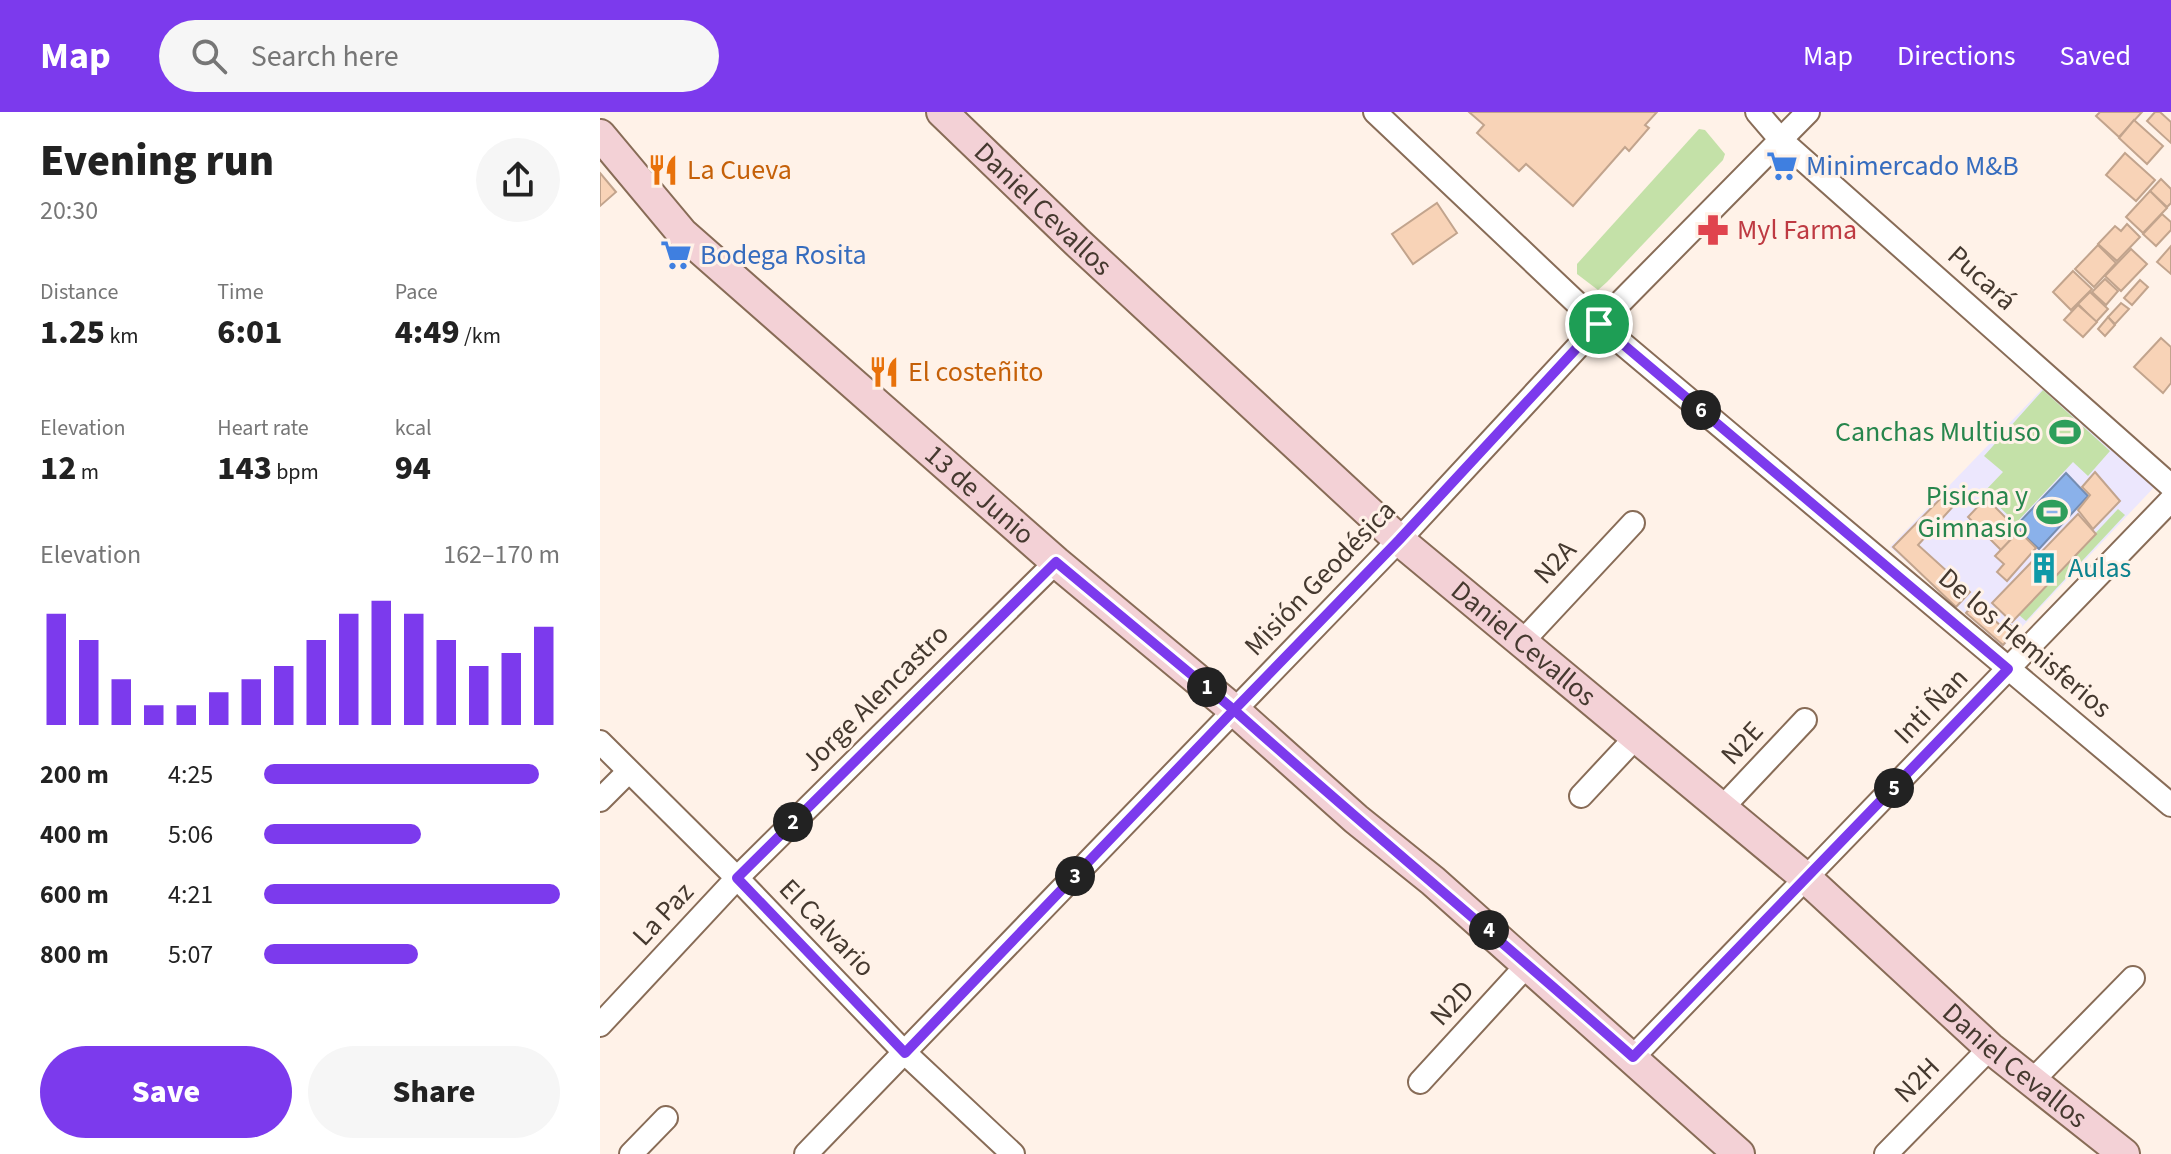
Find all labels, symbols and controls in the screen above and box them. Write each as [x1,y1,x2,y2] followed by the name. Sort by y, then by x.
[159,20,719,92] search box
[40,29,111,83] text: Map
[187,34,231,78] icon: search
[251,35,399,78] text: Search here
[1803,36,1853,76] text: Map
[1897,36,2016,76] text: Directions
[2060,36,2131,76] text: Saved
[40,130,274,193] text: Evening run
[965,133,1121,285] street label: Daniel Cevallos
[476,138,560,222] button: share
[1806,146,2019,186] place label: Minimercado M&B
[1765,149,1799,183] supermarket icon: Minimercado M&B
[687,150,792,190] place label: La Cueva
[646,153,680,187] restaurant icon: La Cueva
[40,192,98,229] text: 20:30
[1737,210,1857,250] place label: Myl Farma
[1696,213,1730,247] pharmacy icon: Myl Farma
[700,235,867,275] place label: Bodega Rosita
[1939,236,2025,320] street label: Pucará
[659,238,693,272] supermarket icon: Bodega Rosita
[40,276,118,308] text: Distance
[217,276,264,308] text: Time
[395,276,438,308] text: Pace
[1565,290,1633,358] pin
[1577,302,1621,346] icon: arrive
[40,308,105,357] text: 1.25
[217,308,282,357] text: 6:01
[395,308,460,357] text: 4:49
[105,320,139,352] text: km
[460,320,501,352] text: /km
[908,352,1043,392] place label: El costeñito
[867,355,901,389] restaurant icon: El costeñito
[1681,390,1721,430] pin: 6
[1695,394,1707,426] text: 6
[40,412,126,444] text: Elevation
[217,412,309,444] text: Heart rate
[395,412,432,444] text: kcal
[1835,412,2041,452] place label: Canchas Multiuso
[2048,415,2082,449] sports icon: Canchas Multiuso
[916,435,1043,554] street label: 13 de Junio
[40,444,76,493] text: 12
[217,444,272,493] text: 143
[395,444,431,493] text: 94
[76,456,99,488] text: m
[272,456,319,488] text: bpm
[1917,476,2028,548] place label: Pisicna y Gimnasio
[1235,491,1405,665] street label: Misión Geodésica
[2035,495,2069,529] sports icon: Pisicna y Gimnasio
[1524,531,1586,593] street label: N2A
[40,536,141,573] text: Elevation
[443,536,560,573] text: 162–170 m
[2068,548,2131,588] place label: Aulas
[2027,551,2061,585] building icon: Aulas
[1930,558,2120,728] street label: De los Hemisferios
[1442,571,1605,716] street label: Daniel Cevallos
[792,615,958,781] street label: Jorge Alencastro
[1885,659,1977,753] street label: Inti Ñan
[1187,667,1227,707] pin: 1
[1201,671,1213,703] text: 1
[1711,712,1773,774] street label: N2E
[40,756,109,793] text: 200 m
[168,756,213,793] text: 4:25
[1874,768,1914,808] pin: 5
[1888,772,1900,804] text: 5
[773,802,813,842] pin: 2
[787,806,799,838] text: 2
[40,816,109,853] text: 400 m
[168,816,213,853] text: 5:06
[1055,856,1095,896] pin: 3
[1069,860,1081,892] text: 3
[770,870,884,986] street label: El Calvario
[623,873,703,955] street label: La Paz
[40,876,109,913] text: 600 m
[168,876,213,913] text: 4:21
[1469,910,1509,950] pin: 4
[1483,914,1495,946] text: 4
[40,936,109,973] text: 800 m
[168,936,213,973] text: 5:07
[1421,971,1483,1035] street label: N2D
[1933,993,2096,1138] street label: Daniel Cevallos
[40,1046,292,1138] button: Save
[308,1046,560,1138] button: Share
[1885,1048,1949,1112] street label: N2H

